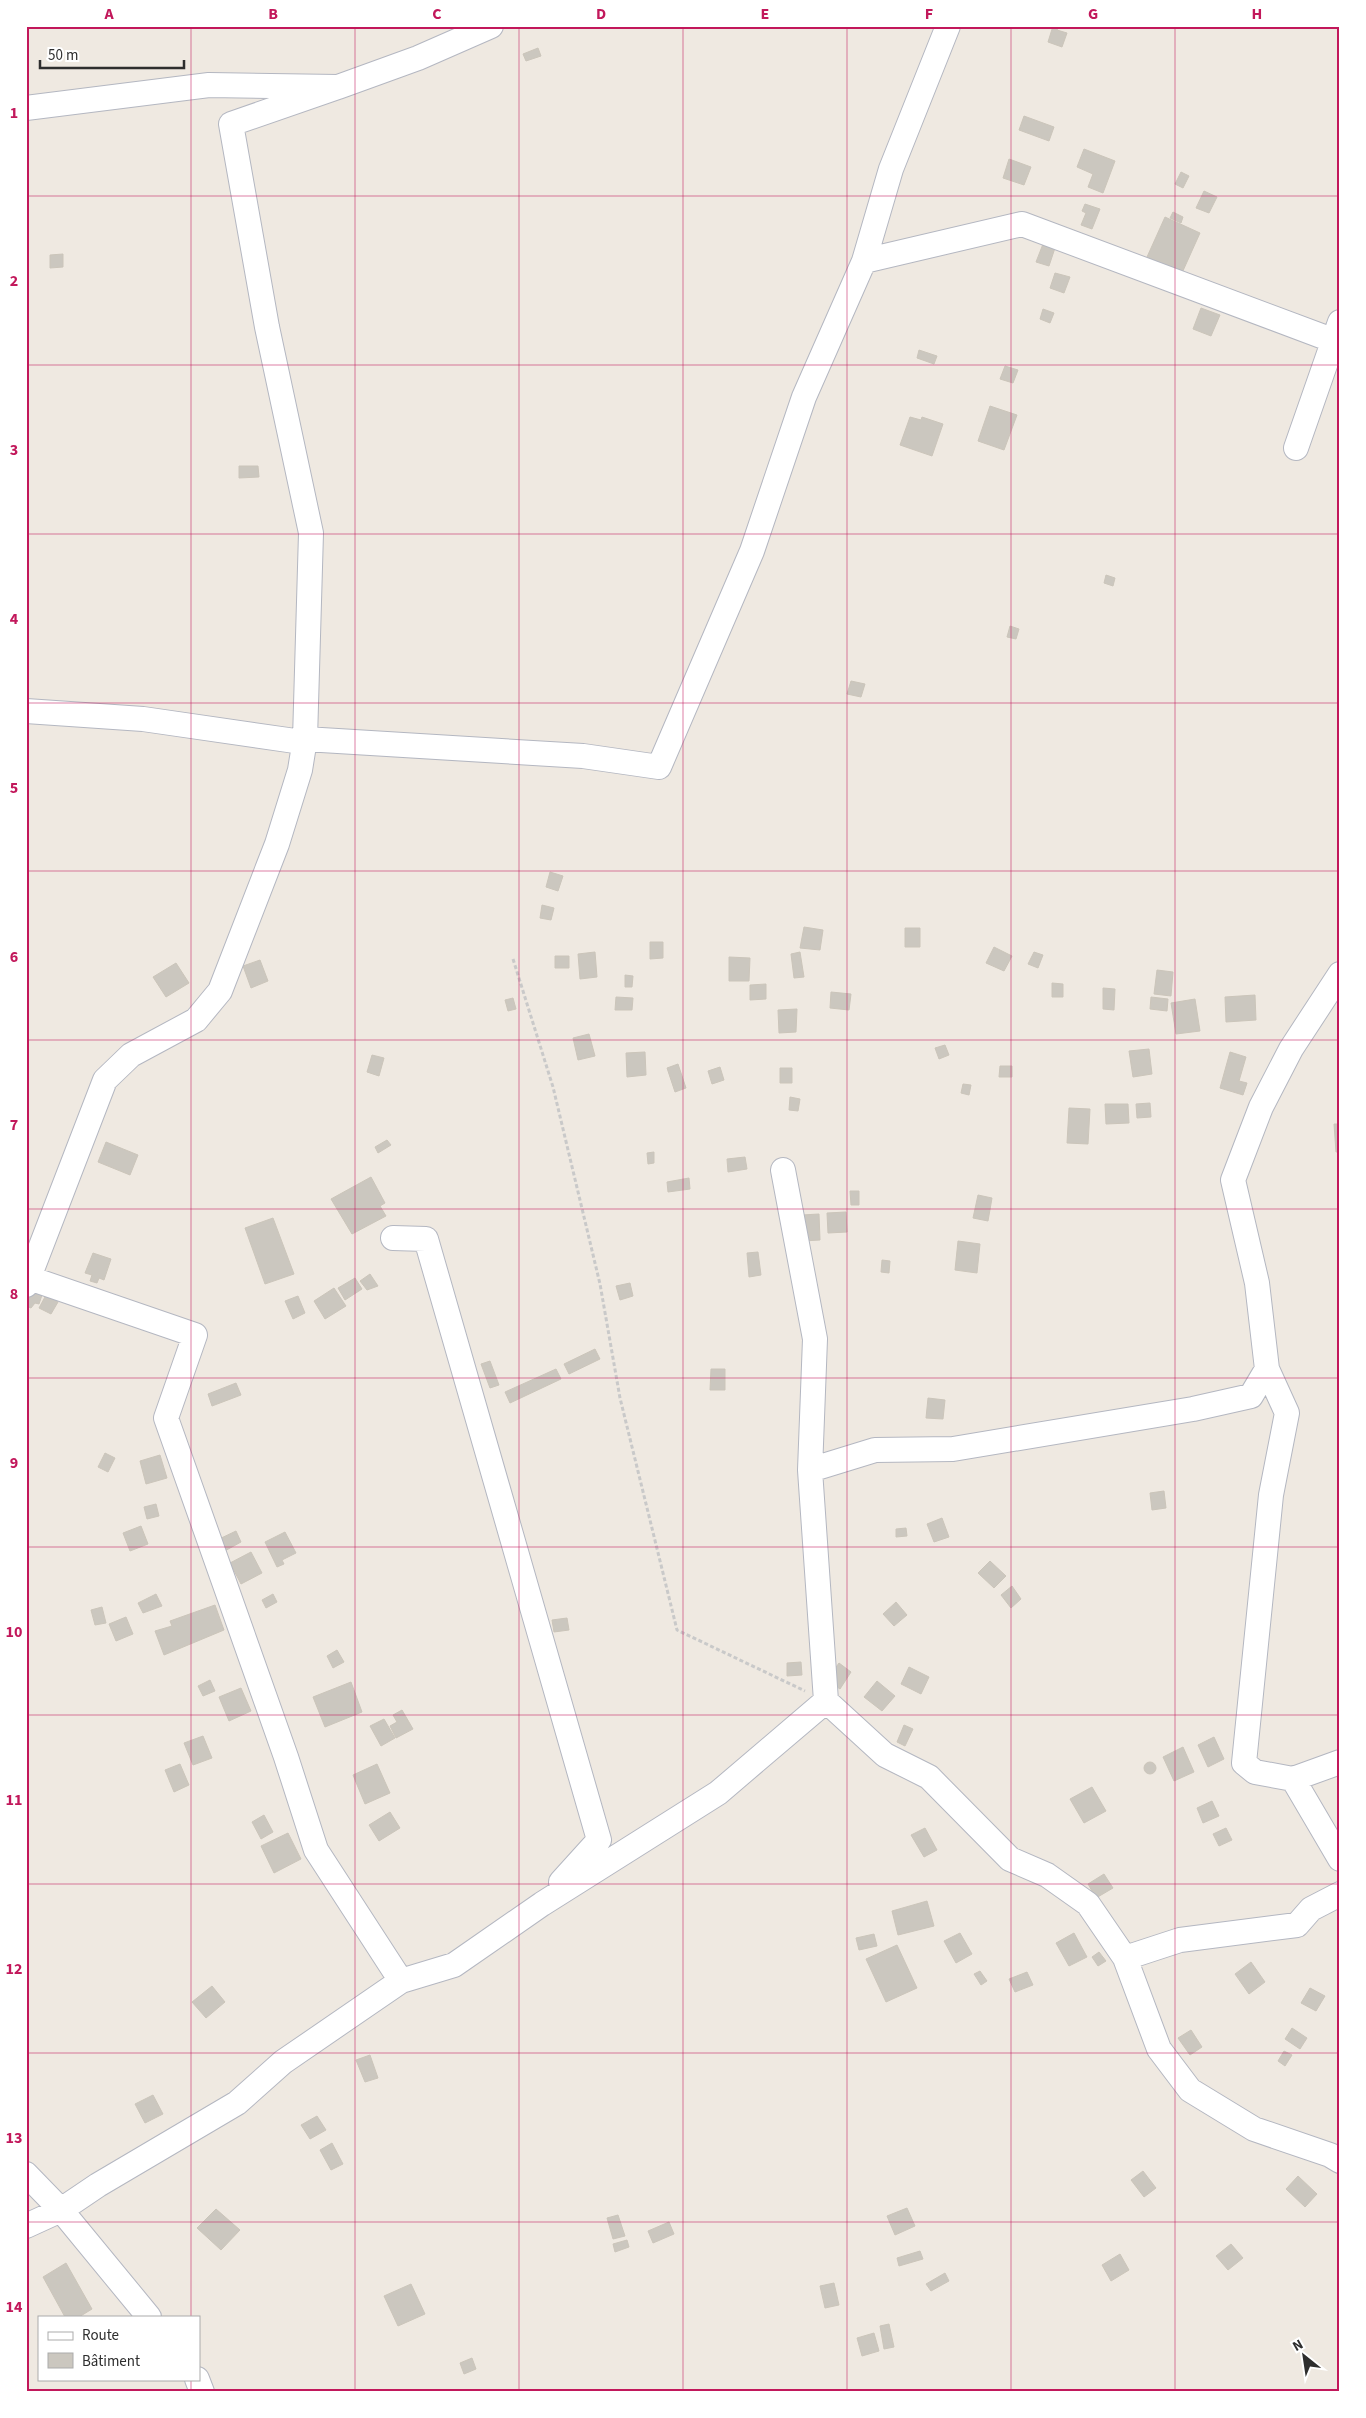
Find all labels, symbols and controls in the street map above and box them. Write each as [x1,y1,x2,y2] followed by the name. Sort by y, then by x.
[103,3,114,25] text: A
[268,3,278,25] text: B
[432,3,442,25] text: C
[596,3,606,25] text: D
[761,3,769,25] text: E
[925,3,933,25] text: F
[1088,3,1098,25] text: G
[1252,3,1262,25] text: H
[40,38,184,70] scale bar
[48,45,78,66] text: 50 m
[10,102,18,124] text: 1
[10,270,18,292] text: 2
[10,439,18,461] text: 3
[10,608,19,630] text: 4
[10,777,18,799] text: 5
[10,946,18,968] text: 6
[10,1114,18,1136] text: 7
[10,1283,18,1305] text: 8
[10,1452,18,1474] text: 9
[6,1621,22,1643] text: 10
[6,1789,22,1811] text: 11
[6,1958,22,1980] text: 12
[6,2127,22,2149] text: 13
[6,2296,23,2318] text: 14
[38,2316,200,2380] legend
[82,2325,119,2346] text: Route
[1278,2330,1328,2380] north arrow
[1289,2335,1307,2357] text: N
[82,2351,140,2372] text: Bâtiment

